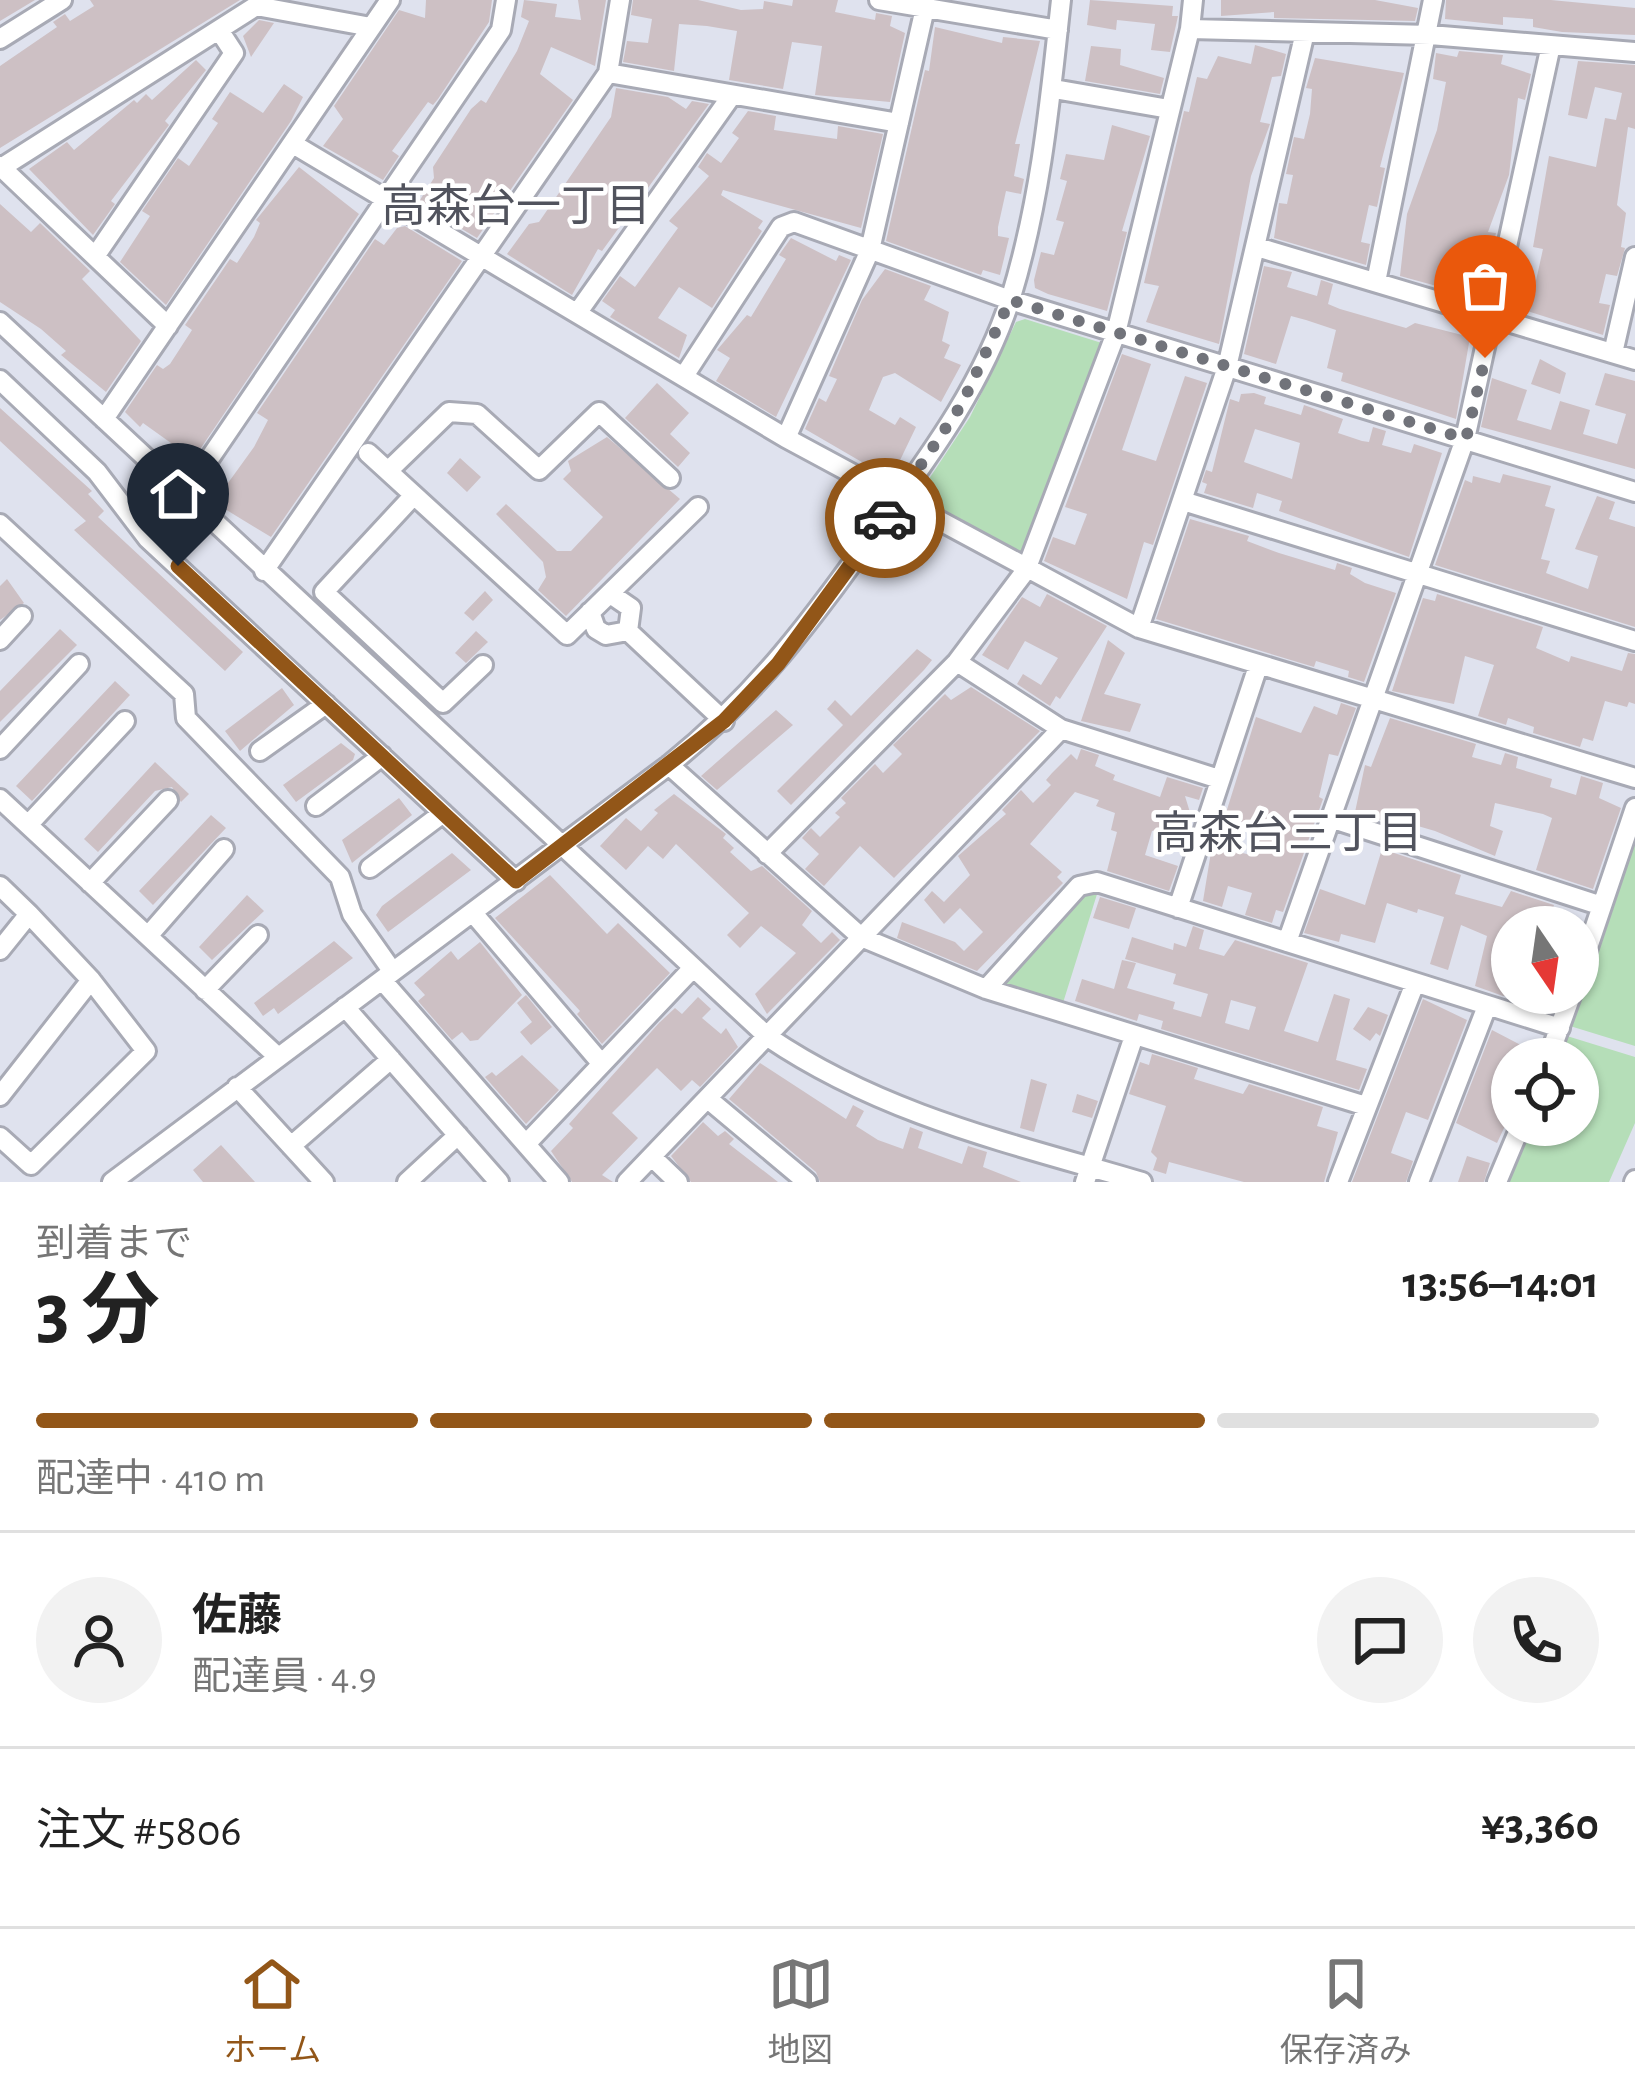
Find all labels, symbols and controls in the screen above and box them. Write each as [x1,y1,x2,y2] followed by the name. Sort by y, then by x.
[381,182,651,230] district label: 高森台一丁目
[1434,235,1536,358] pin
[1452,253,1518,319] icon: bag
[127,443,229,566] pin
[825,458,945,578] courier
[145,461,211,527] icon: home
[852,485,918,551] icon: car
[1153,809,1423,857] district label: 高森台三丁目
[1491,906,1599,1014] north arrow
[1491,906,1599,1146] map controls
[1491,1038,1599,1146] button: locate
[36,1225,192,1264] text: 到着まで
[1402,1261,1599,1306] text: 13:56–14:01
[36,1274,159,1352] text: 3 分
[36,1460,265,1499] text: 配達中 · 410 m
[36,1577,162,1703] button: person
[1317,1577,1443,1703] button: chat
[1473,1577,1599,1703] button: phone
[192,1594,282,1639] text: 佐藤
[192,1658,377,1697] text: 配達員 · 4.9
[1481,1803,1599,1848] text: ¥3,360
[36,1809,242,1854] text: 注文 #5806
[223,1951,321,2072] tab: ホーム
[768,1951,834,2072] tab: 地図
[1280,1951,1412,2072] tab: 保存済み

